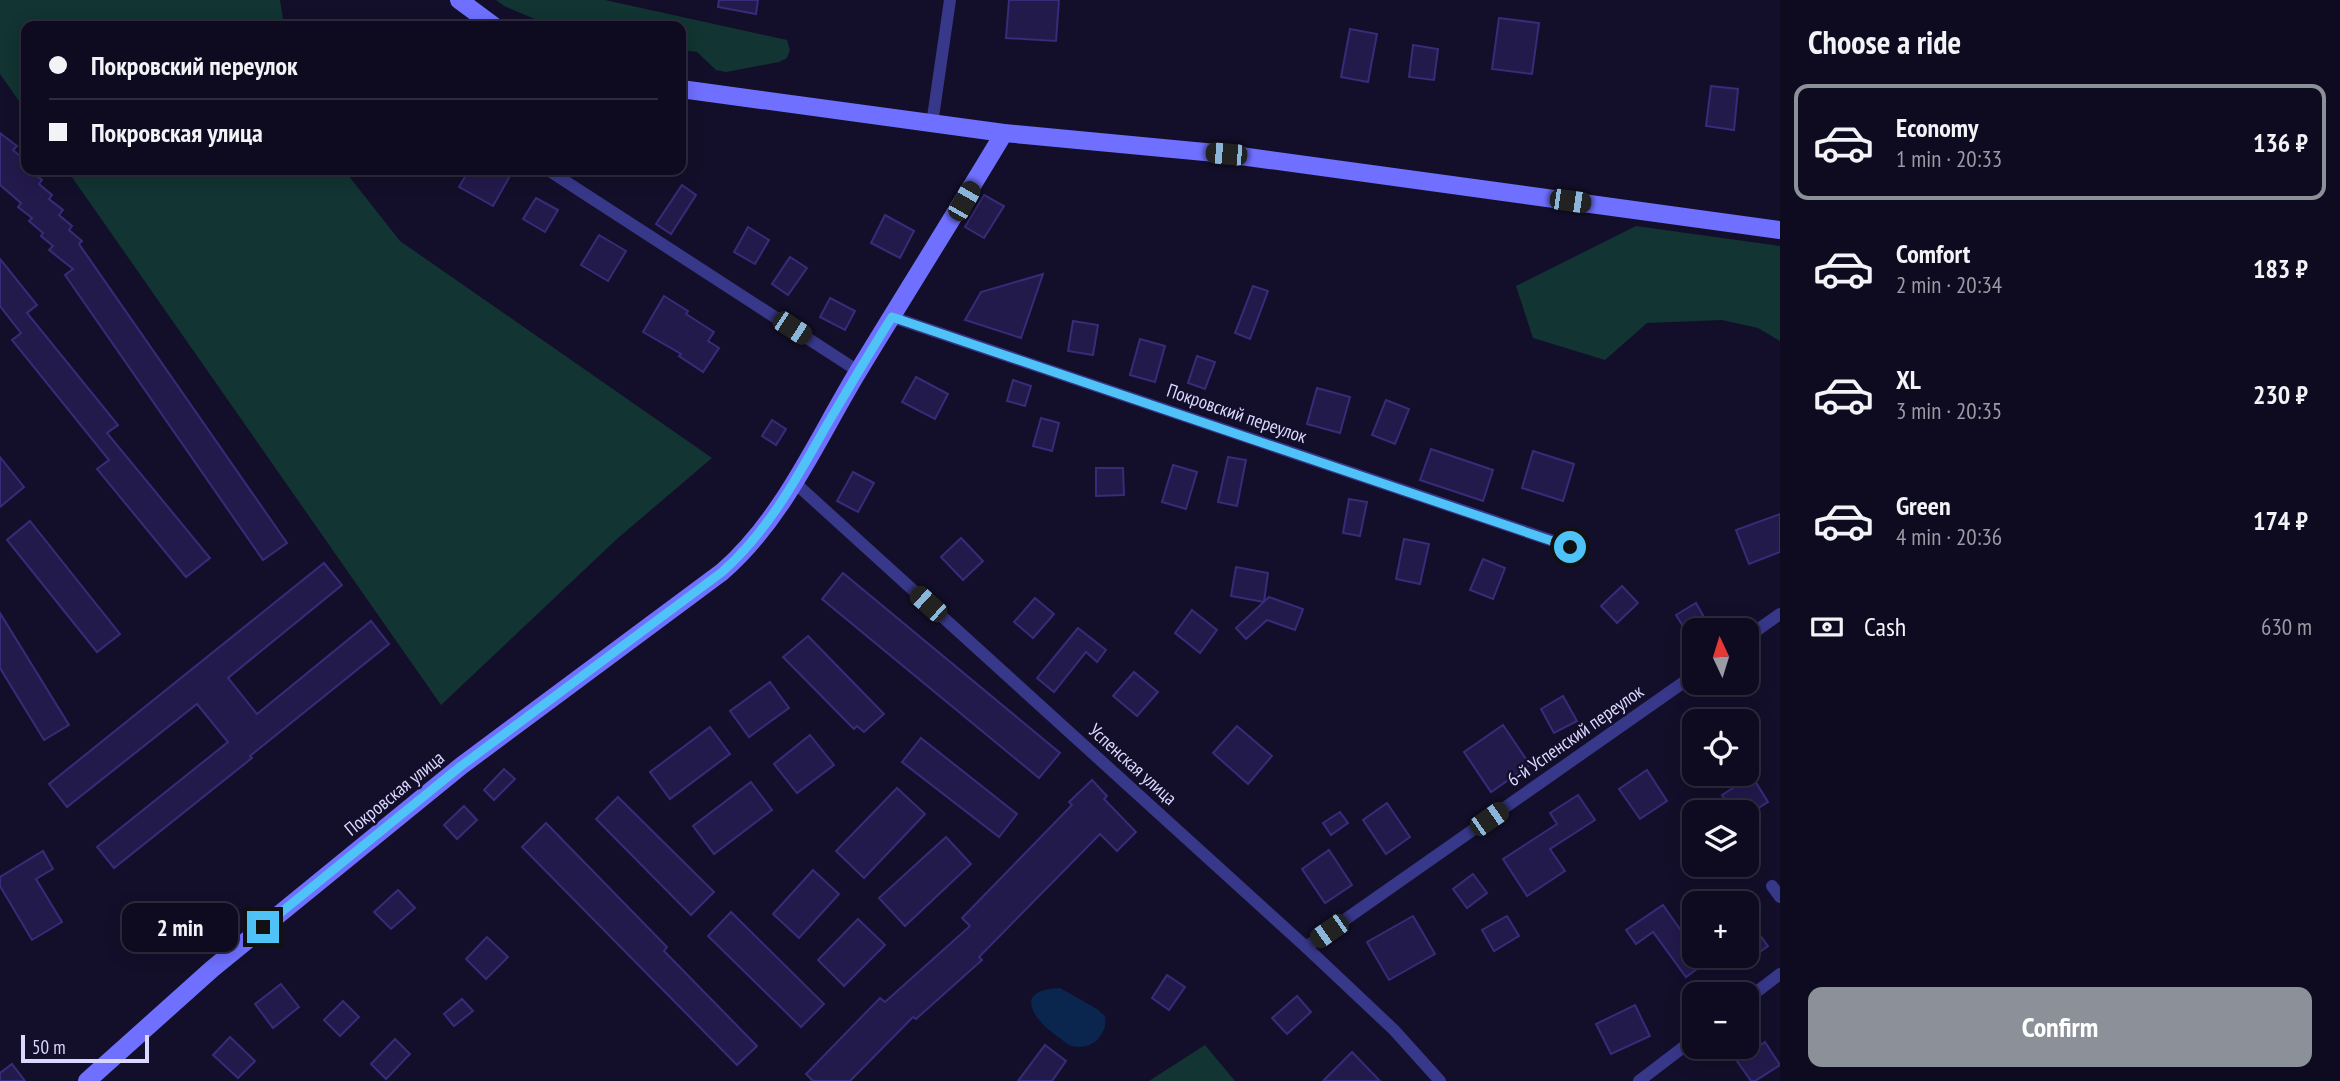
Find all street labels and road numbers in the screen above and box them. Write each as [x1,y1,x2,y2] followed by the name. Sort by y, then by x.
[1164,378,1311,448] street label: Покровский переулок
[1502,679,1649,791] street label: 6-й Успенский переулок
[1084,718,1182,810] street label: Успенская улица
[339,745,449,841] street label: Покровская улица

